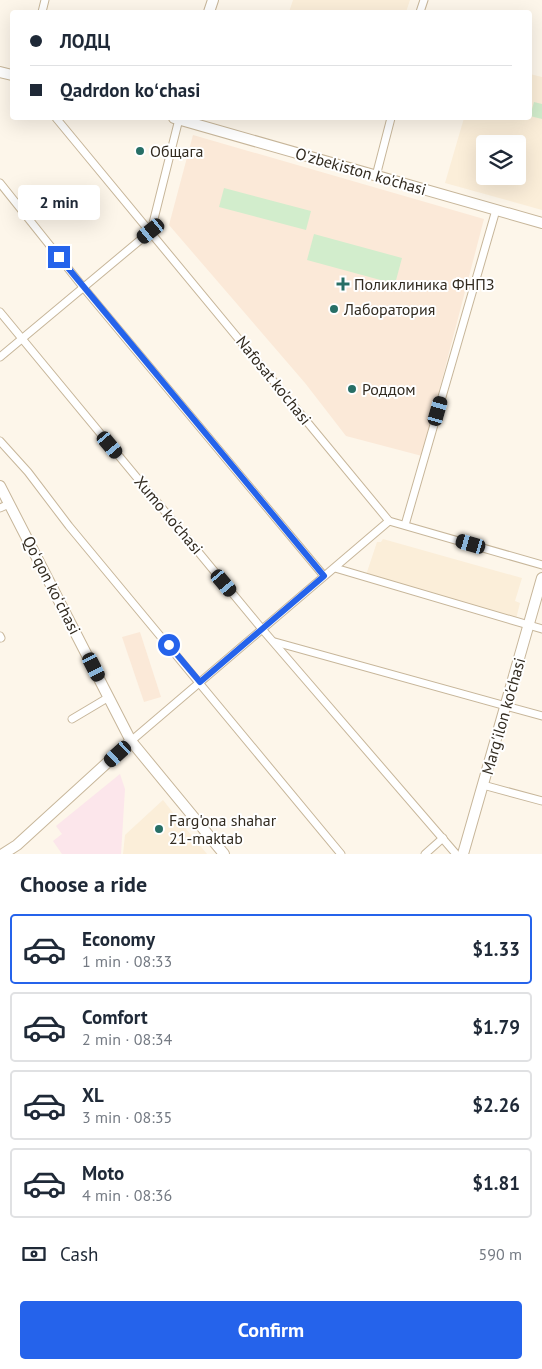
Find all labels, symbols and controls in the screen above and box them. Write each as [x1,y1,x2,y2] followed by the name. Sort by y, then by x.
[60,29,110,53] text: ЛОДЦ
[60,78,200,102] text: Qadrdon koʻchasi
[476,135,526,185] map controls
[476,135,526,185] button: layers
[150,141,203,161] place label: Общага
[293,143,429,199] street label: O'zbekiston ko'chasi
[134,145,146,157] marker: Общага
[18,184,100,220] callout: 2 min
[39,192,79,212] text: 2 min
[134,216,167,246] car
[48,246,70,268] route end
[354,274,494,294] place label: Поликлиника ФНПЗ
[336,277,350,291] marker: Поликлиника ФНПЗ
[343,299,435,319] place label: Лаборатория
[328,303,340,315] marker: Лаборатория
[232,332,316,428] street label: Nafosat ko'chasi
[362,379,416,399] place label: Роддом
[346,383,358,395] marker: Роддом
[426,395,449,427] car
[94,429,125,461] car
[131,472,207,558] street label: Xumo ko'chasi
[19,532,85,638] street label: Qoʻqon koʻchasi
[454,533,487,555] car
[208,567,239,599] car
[158,634,180,656] route start
[80,650,107,684] car
[477,655,529,777] street label: Marg'ilon ko'chasi
[101,738,134,770] car
[169,810,277,848] place label: Farg'ona shahar 21-maktab
[153,823,165,835] marker: Farg'ona shahar 21-maktab
[20,870,147,898] text: Choose a ride
[22,927,67,972] icon: car
[82,927,155,951] text: Economy
[472,937,520,961] text: $1.33
[82,951,172,971] text: 1 min · 08:33
[22,1005,67,1050] icon: car
[82,1005,148,1029] text: Comfort
[472,1015,520,1039] text: $1.79
[82,1029,172,1049] text: 2 min · 08:34
[22,1083,67,1128] icon: car
[82,1083,104,1107] text: XL
[472,1093,520,1117] text: $2.26
[82,1107,172,1127] text: 3 min · 08:35
[22,1161,67,1206] icon: car
[82,1161,124,1185] text: Moto
[472,1171,520,1195] text: $1.81
[82,1185,172,1205] text: 4 min · 08:36
[20,1240,48,1268] icon: cash
[60,1242,98,1266] text: Cash
[479,1244,522,1264] text: 590 m
[20,1301,522,1359] button: Confirm

